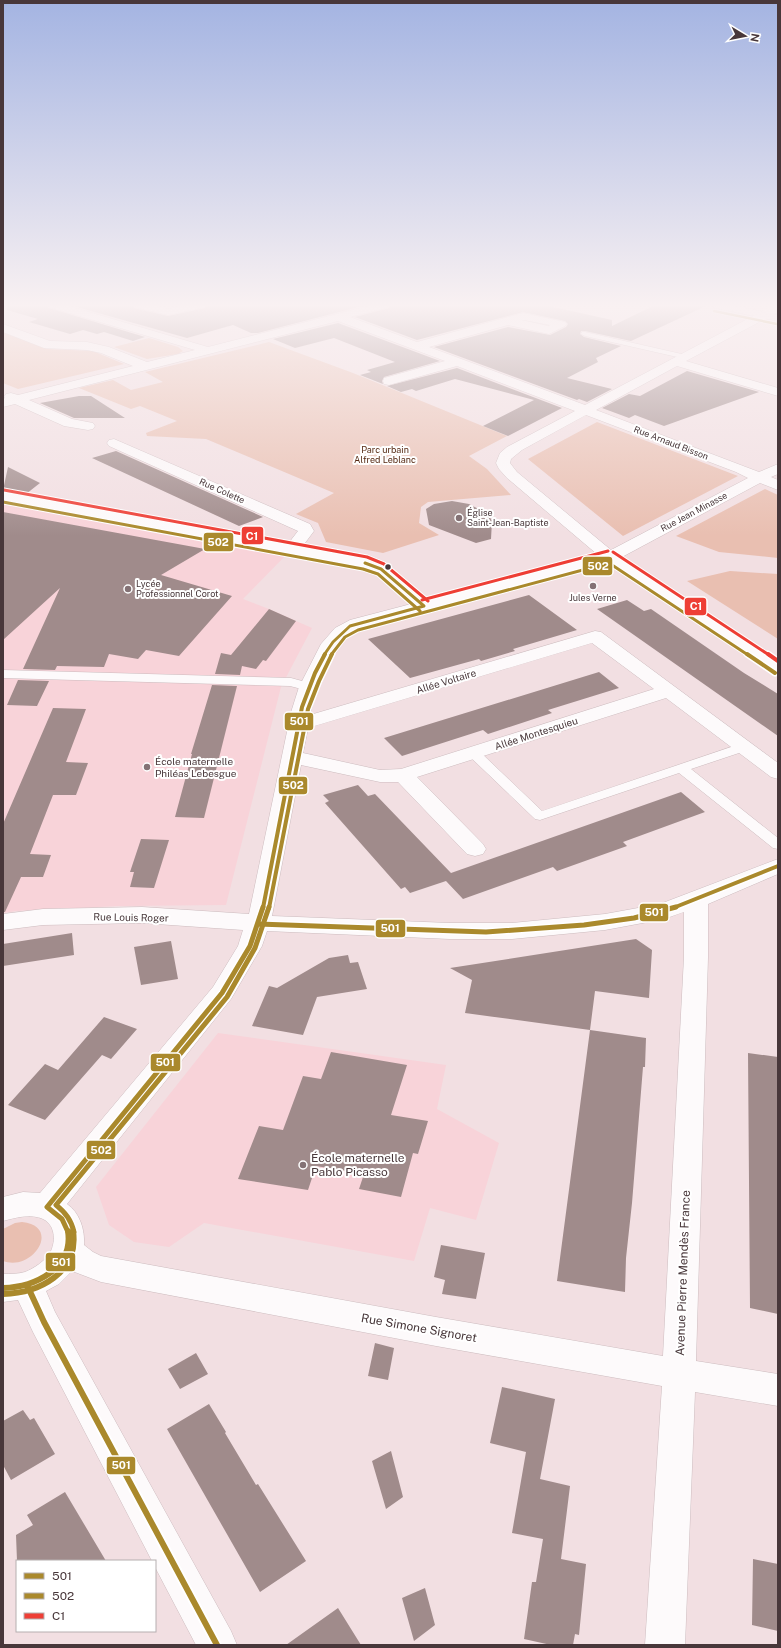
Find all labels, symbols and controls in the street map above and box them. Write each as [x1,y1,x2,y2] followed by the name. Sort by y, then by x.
[725,16,765,56] north arrow
[748,32,762,43] text: N
[632,423,710,462] street label: Rue Arnaud Bisson
[354,444,416,465] park label: Parc urbain Alfred Leblanc
[198,476,247,505] street label: Rue Colette
[659,489,729,534] street label: Rue Jean Minasse
[467,507,549,528] place label: Église Saint-Jean-Baptiste
[454,513,464,523] marker: Église Saint-Jean-Baptiste
[241,526,264,545] line badge: C1
[246,530,258,542] text: C1
[203,532,234,552] line badge: 502
[207,536,229,548] text: 502
[582,556,613,576] line badge: 502
[587,560,609,572] text: 502
[383,562,393,572] unlabelled marker
[136,578,219,599] place label: Lycée Professionnel Corot
[588,581,598,591] marker: Jules Verne
[123,584,133,594] marker: Lycée Professionnel Corot
[569,592,617,603] place label: Jules Verne
[684,597,707,616] line badge: C1
[690,600,702,612] text: C1
[414,666,478,696] street label: Allée Voltaire
[284,712,314,731] line badge: 501
[493,714,579,752] street label: Allée Montesquieu
[289,715,309,727] text: 501
[155,755,237,779] place label: École maternelle Philéas Lebesgue
[142,762,152,772] marker: École maternelle Philéas Lebesgue
[278,776,308,795] line badge: 502
[282,779,304,791] text: 502
[639,903,669,922] line badge: 501
[644,906,664,918] text: 501
[93,910,169,924] street label: Rue Louis Roger
[375,919,406,938] line badge: 501
[380,922,400,934] text: 501
[150,1053,181,1072] line badge: 501
[155,1056,175,1068] text: 501
[86,1140,116,1160] line badge: 502
[90,1144,112,1156] text: 502
[311,1151,405,1179] place label: École maternelle Pablo Picasso
[298,1160,308,1170] marker: École maternelle Pablo Picasso
[673,1190,693,1356] street label: Avenue Pierre Mendès France
[45,1252,76,1272] line badge: 501
[51,1256,71,1268] text: 501
[360,1311,478,1345] street label: Rue Simone Signoret
[106,1456,136,1475] line badge: 501
[111,1459,131,1471] text: 501
[16,1560,156,1632] legend
[52,1569,72,1583] text: 501
[52,1589,74,1603] text: 502
[52,1609,65,1623] text: C1

